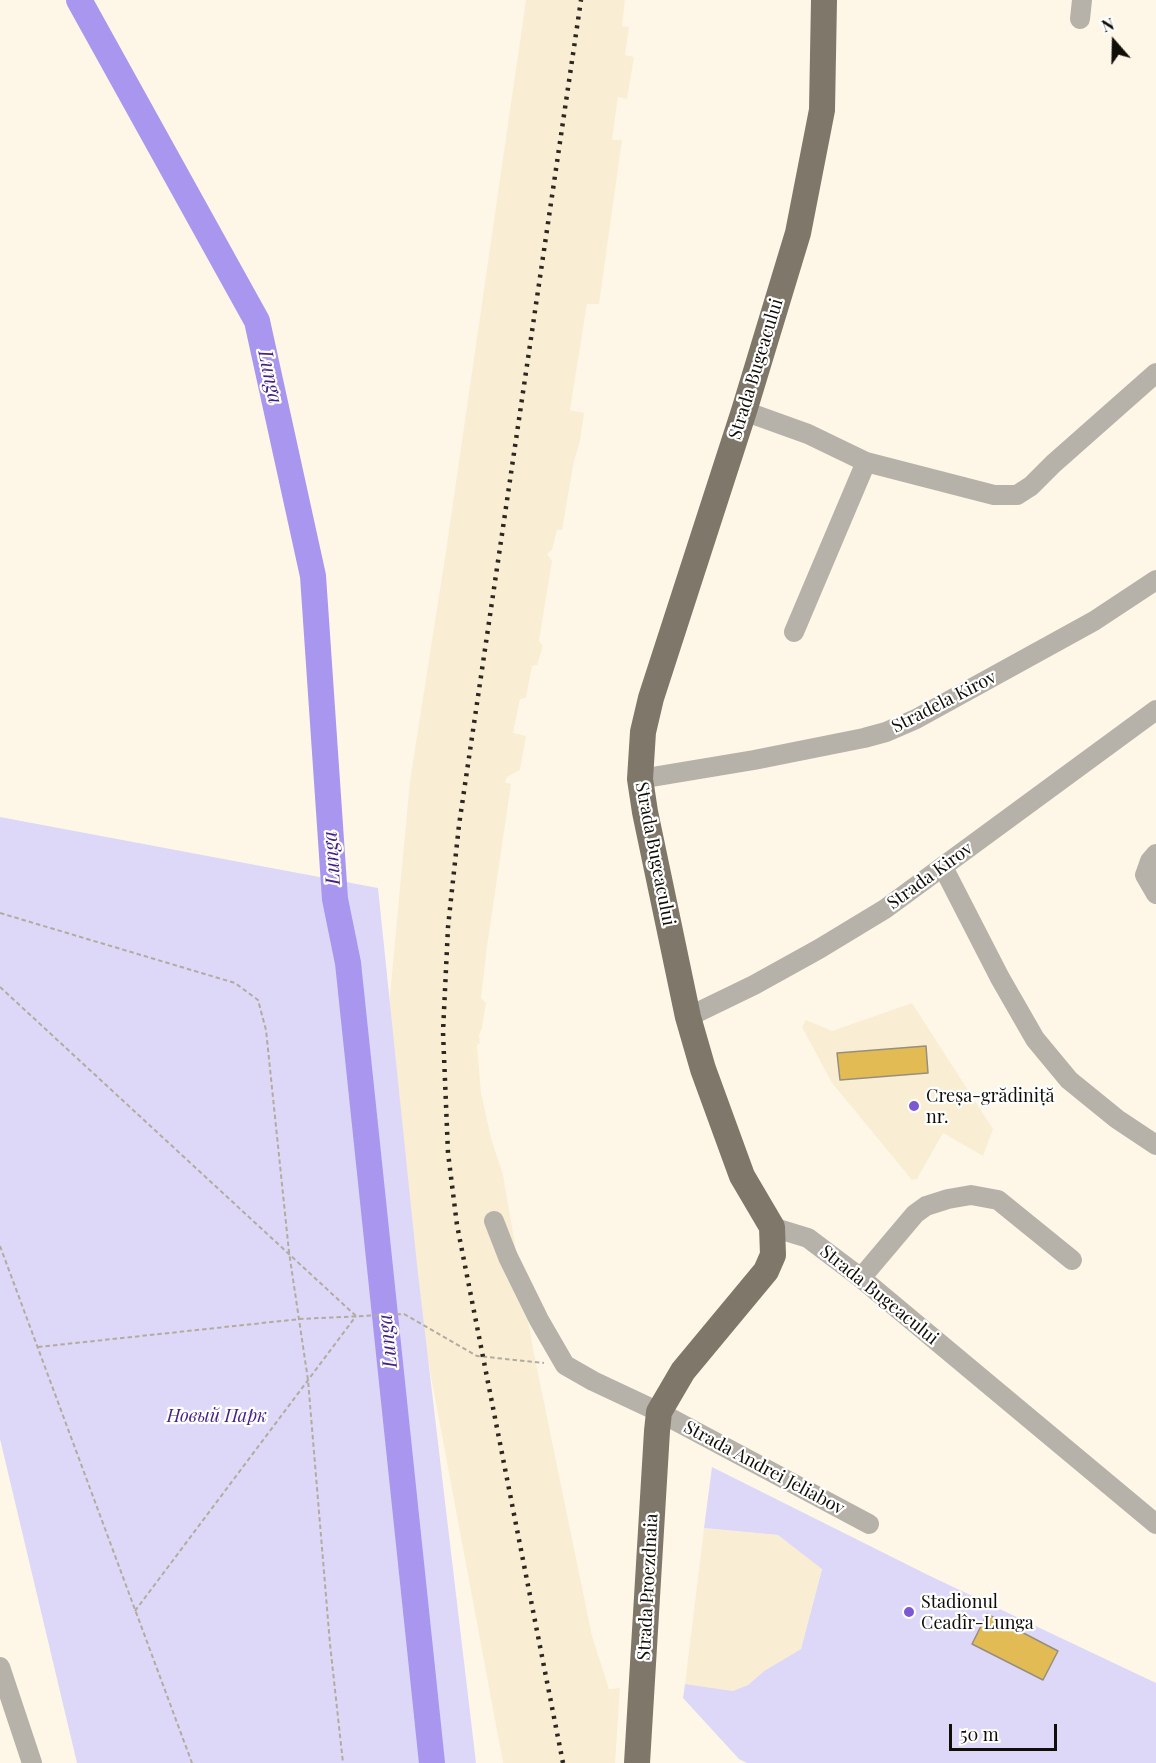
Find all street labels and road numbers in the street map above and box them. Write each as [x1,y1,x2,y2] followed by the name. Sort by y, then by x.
[724,296,788,442] street label: Strada Bugeacului
[888,666,1000,738] street label: Stradela Kirov
[630,780,680,928] street label: Strada Bugeacului
[883,838,977,914] street label: Strada Kirov
[815,1241,943,1349] street label: Strada Bugeacului
[680,1417,848,1519] street label: Strada Andrei Jeliabov
[633,1513,663,1661] street label: Strada Proezdnaia

